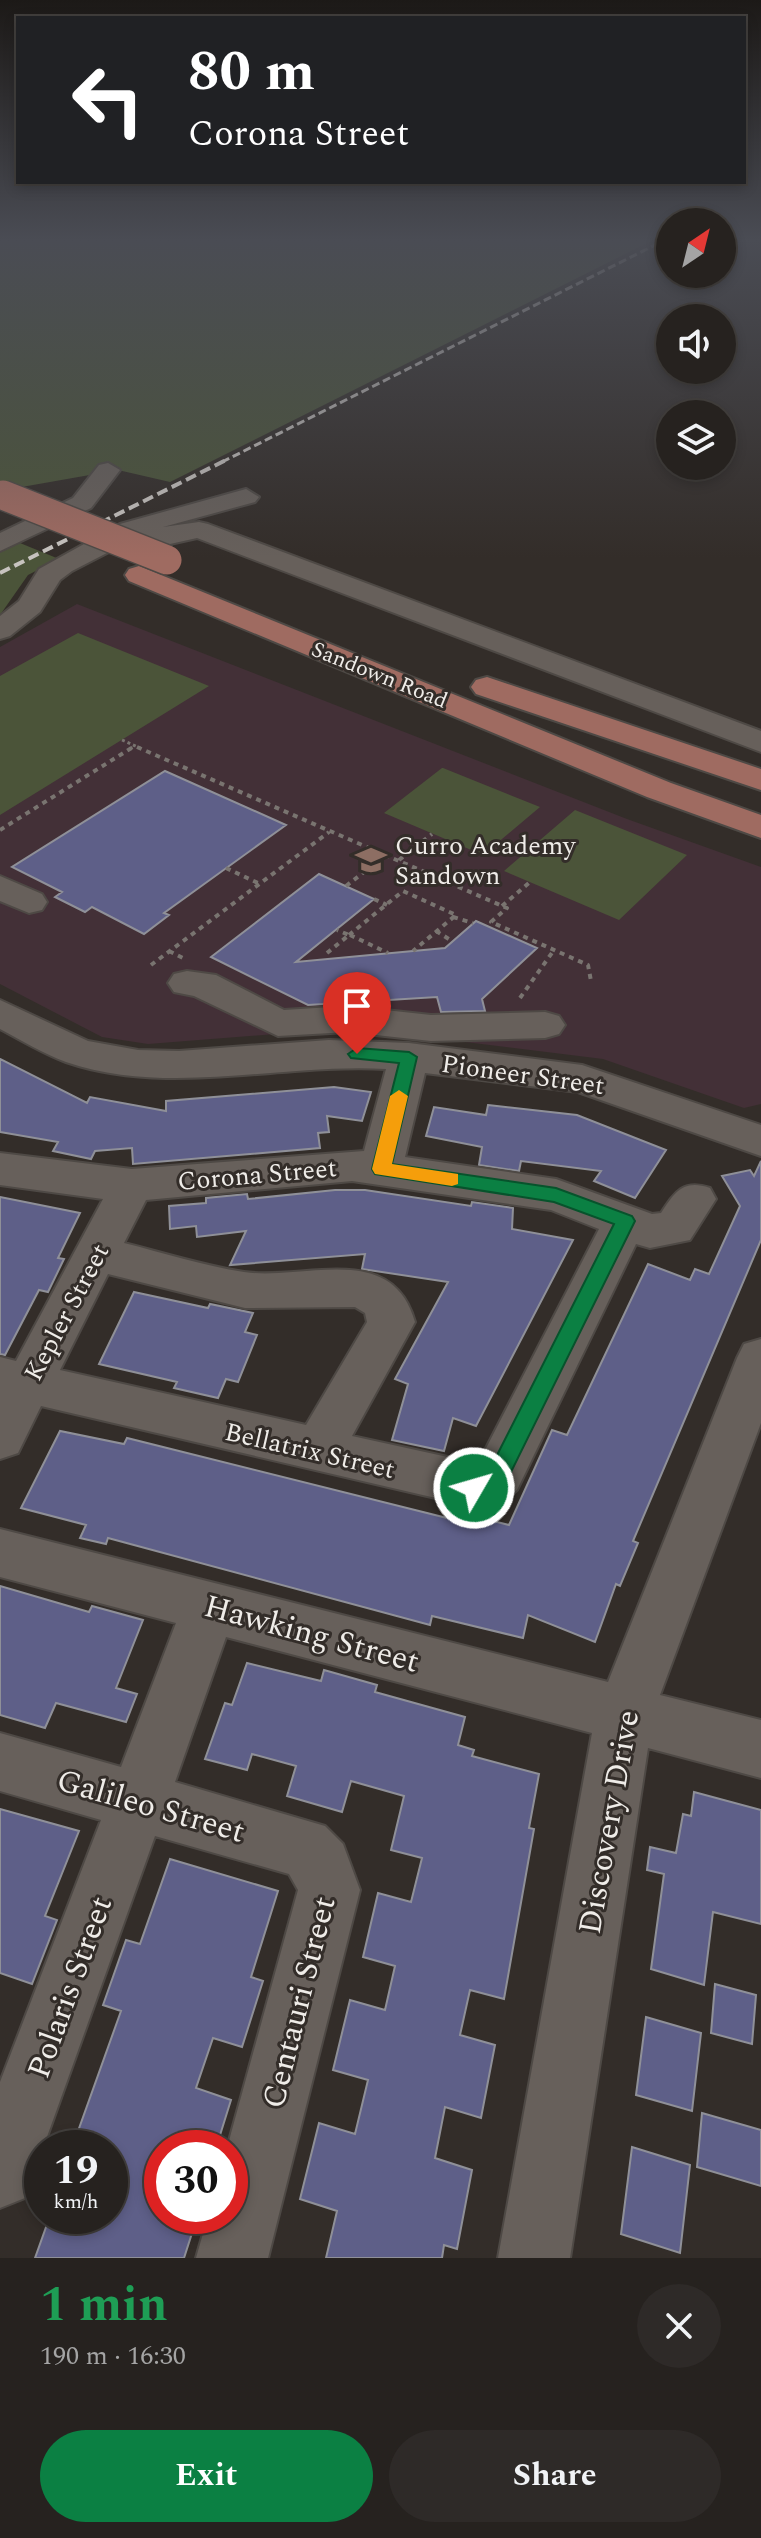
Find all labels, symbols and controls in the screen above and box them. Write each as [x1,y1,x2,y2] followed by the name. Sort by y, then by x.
[188,30,315,115] text: 80 m
[56,48,160,152] icon: left
[188,107,409,162] text: Corona Street
[656,208,736,288] north arrow
[656,208,736,480] map controls
[656,304,736,384] button: sound
[656,400,736,480] button: layers
[306,633,453,718] street label: Sandown Road
[395,826,577,896] place label: Curro Academy Sandown
[354,843,388,877] school or university icon: Curro Academy Sandown
[323,972,391,1054] pin
[335,984,379,1028] icon: arrive
[439,1044,607,1106] street label: Pioneer Street
[176,1148,338,1202] street label: Corona Street
[14,1237,120,1388] street label: Kepler Street
[221,1412,399,1490] street label: Bellatrix Street
[432,1446,516,1530] position arrow
[199,1582,425,1687] street label: Hawking Street
[566,1706,653,1938] street label: Discovery Drive
[51,1756,250,1857] street label: Galileo Street
[15,1890,126,2085] street label: Polaris Street
[249,1891,349,2114] street label: Centauri Street
[144,2130,248,2234] speed limit sign: 30
[54,2141,98,2202] text: 19
[54,2187,99,2217] text: km/h
[40,2269,168,2342] text: 1 min
[637,2284,721,2368] button: close
[40,2336,186,2376] text: 190 m · 16:30
[40,2430,373,2522] button: Exit
[389,2430,721,2522] button: Share

